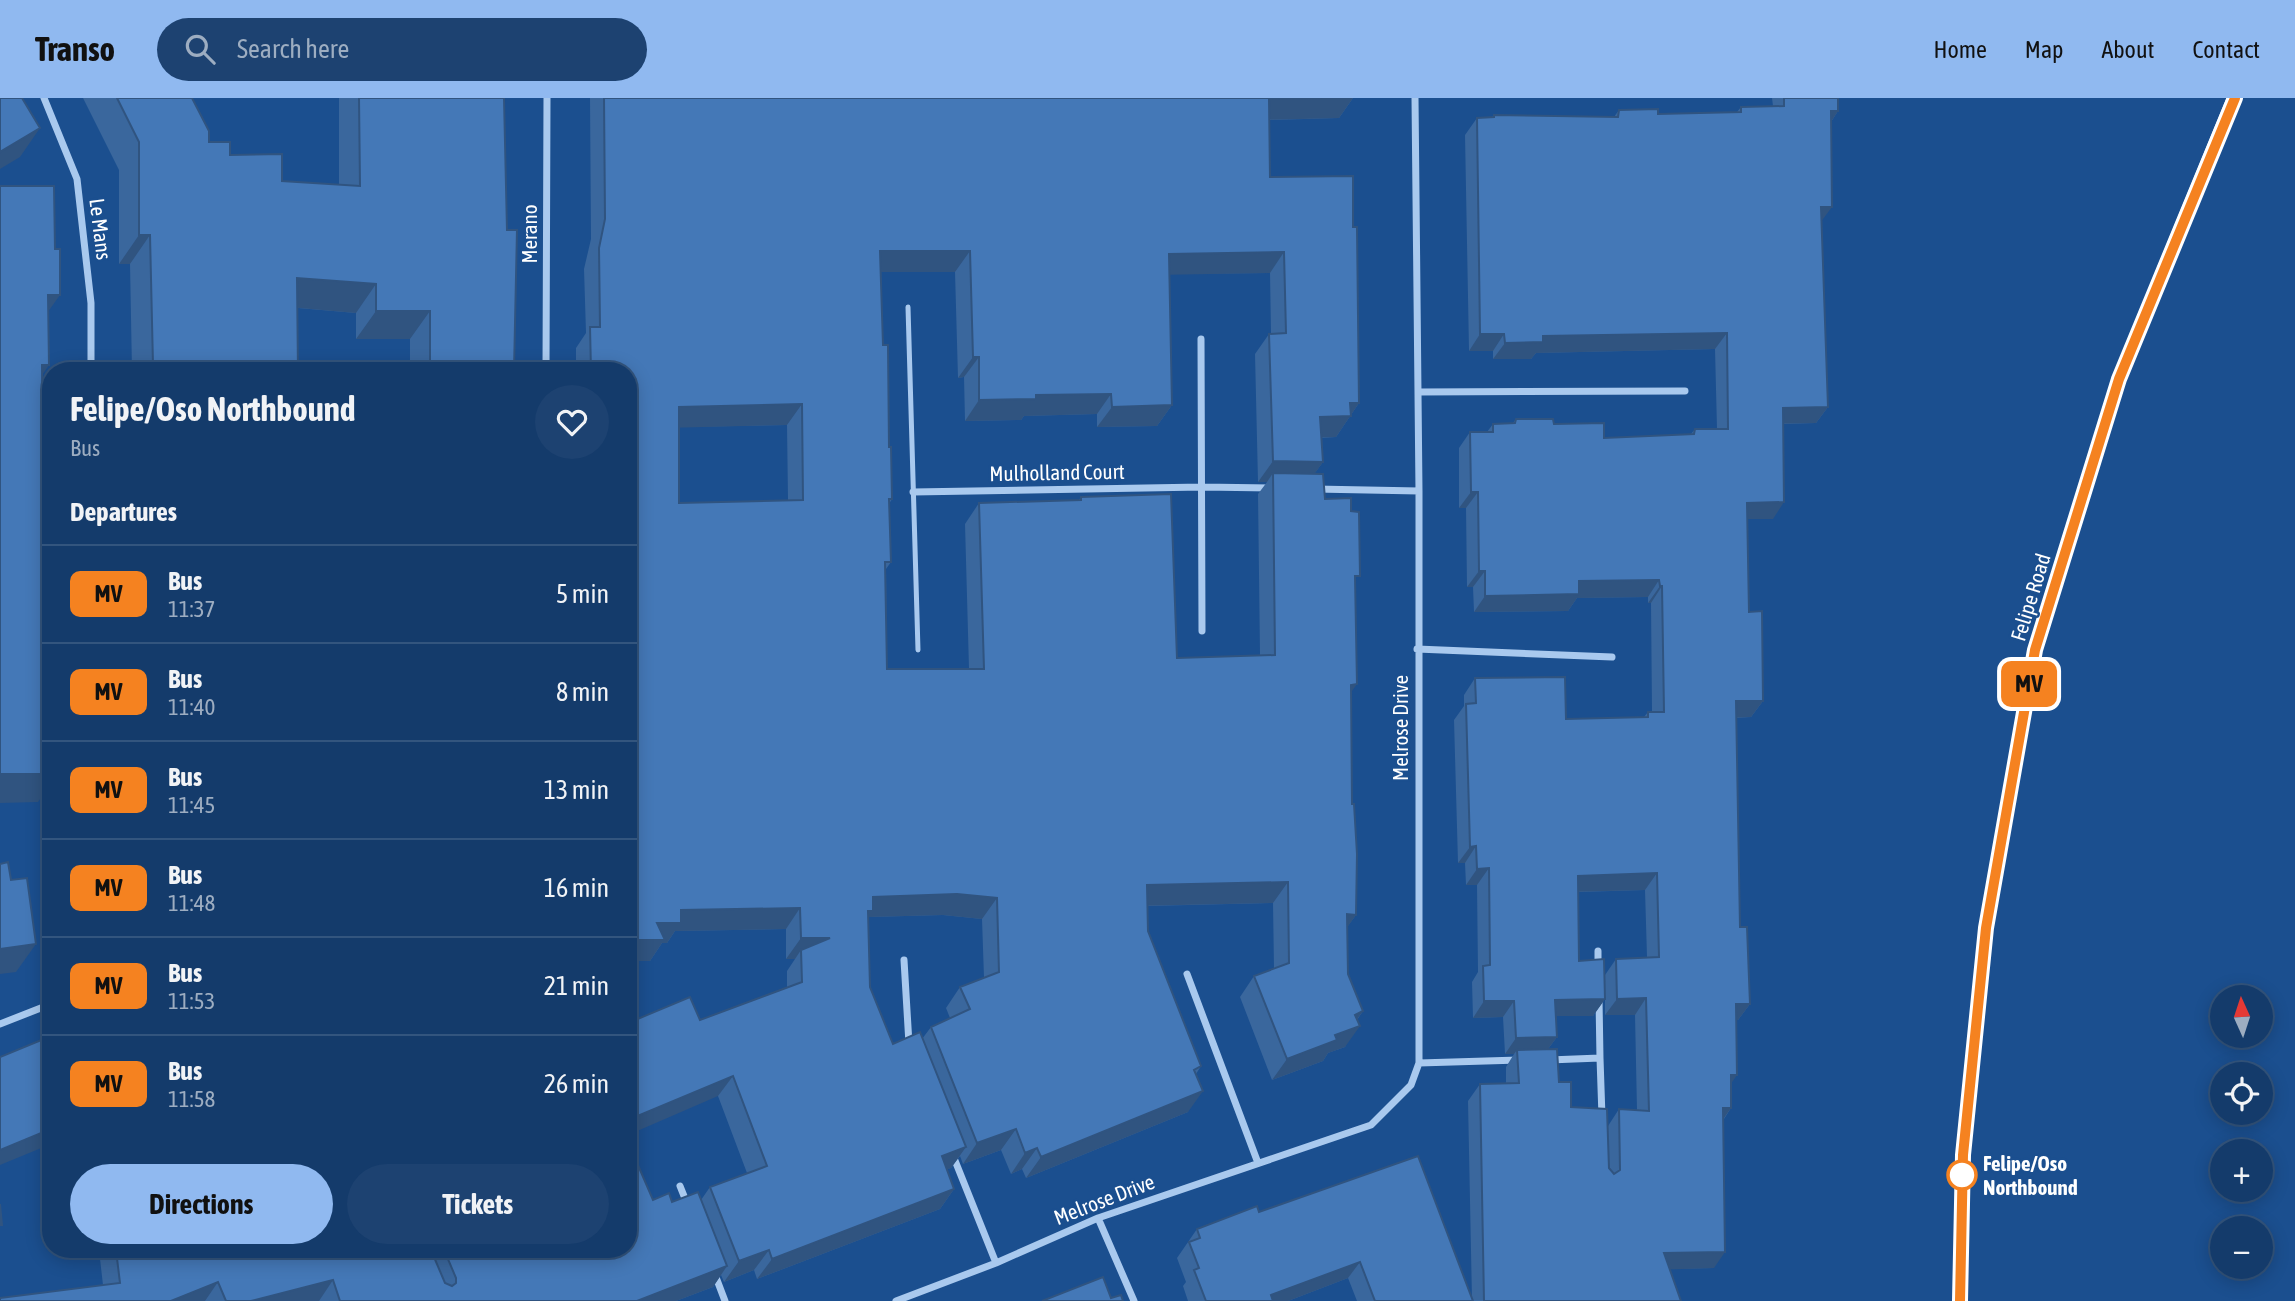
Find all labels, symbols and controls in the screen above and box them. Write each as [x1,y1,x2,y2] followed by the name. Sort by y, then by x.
[157,18,647,81] search box
[35,30,115,68] text: Transo
[181,30,219,68] icon: search
[237,34,349,64] text: Search here
[1933,36,1987,63] text: Home
[2025,36,2063,63] text: Map
[2101,36,2154,63] text: About
[2192,36,2260,63] text: Contact
[85,197,117,261] street label: Le Mans
[517,204,541,264] street label: Merano
[535,385,609,459] button: heart
[70,390,355,428] text: Felipe/Oso Northbound
[70,435,100,461] text: Bus
[989,459,1125,485] street label: Mulholland Court
[70,497,177,527] text: Departures
[2005,550,2055,644] street label: Felipe Road
[168,566,202,596] text: Bus
[556,579,609,609] text: 5 min
[95,580,122,607] text: MV
[168,596,215,622] text: 11:37
[1997,661,2060,707] line badge: MV
[168,664,202,694] text: Bus
[2015,670,2043,697] text: MV
[1388,675,1412,781] street label: Melrose Drive
[556,677,609,707] text: 8 min
[95,678,122,705] text: MV
[168,694,215,720] text: 11:40
[168,762,202,792] text: Bus
[544,775,609,805] text: 13 min
[95,776,122,803] text: MV
[168,792,215,818] text: 11:45
[168,860,202,890] text: Bus
[544,873,609,903] text: 16 min
[95,874,122,901] text: MV
[168,890,215,916] text: 11:48
[168,958,202,988] text: Bus
[544,971,609,1001] text: 21 min
[95,972,122,999] text: MV
[2210,985,2273,1048] north arrow
[2210,985,2273,1279] map controls
[168,988,215,1014] text: 11:53
[168,1056,202,1086] text: Bus
[2210,1062,2273,1125] button: locate
[544,1069,609,1099] text: 26 min
[95,1070,122,1097] text: MV
[168,1086,215,1112] text: 11:58
[2210,1139,2273,1202] button: +
[1983,1151,2078,1199] place label: Felipe/Oso Northbound
[1947,1160,1977,1190] marker: Felipe/Oso Northbound
[70,1164,333,1244] button: Directions
[347,1164,609,1244] button: Tickets
[1050,1169,1158,1229] street label: Melrose Drive
[2210,1216,2273,1279] button: −

